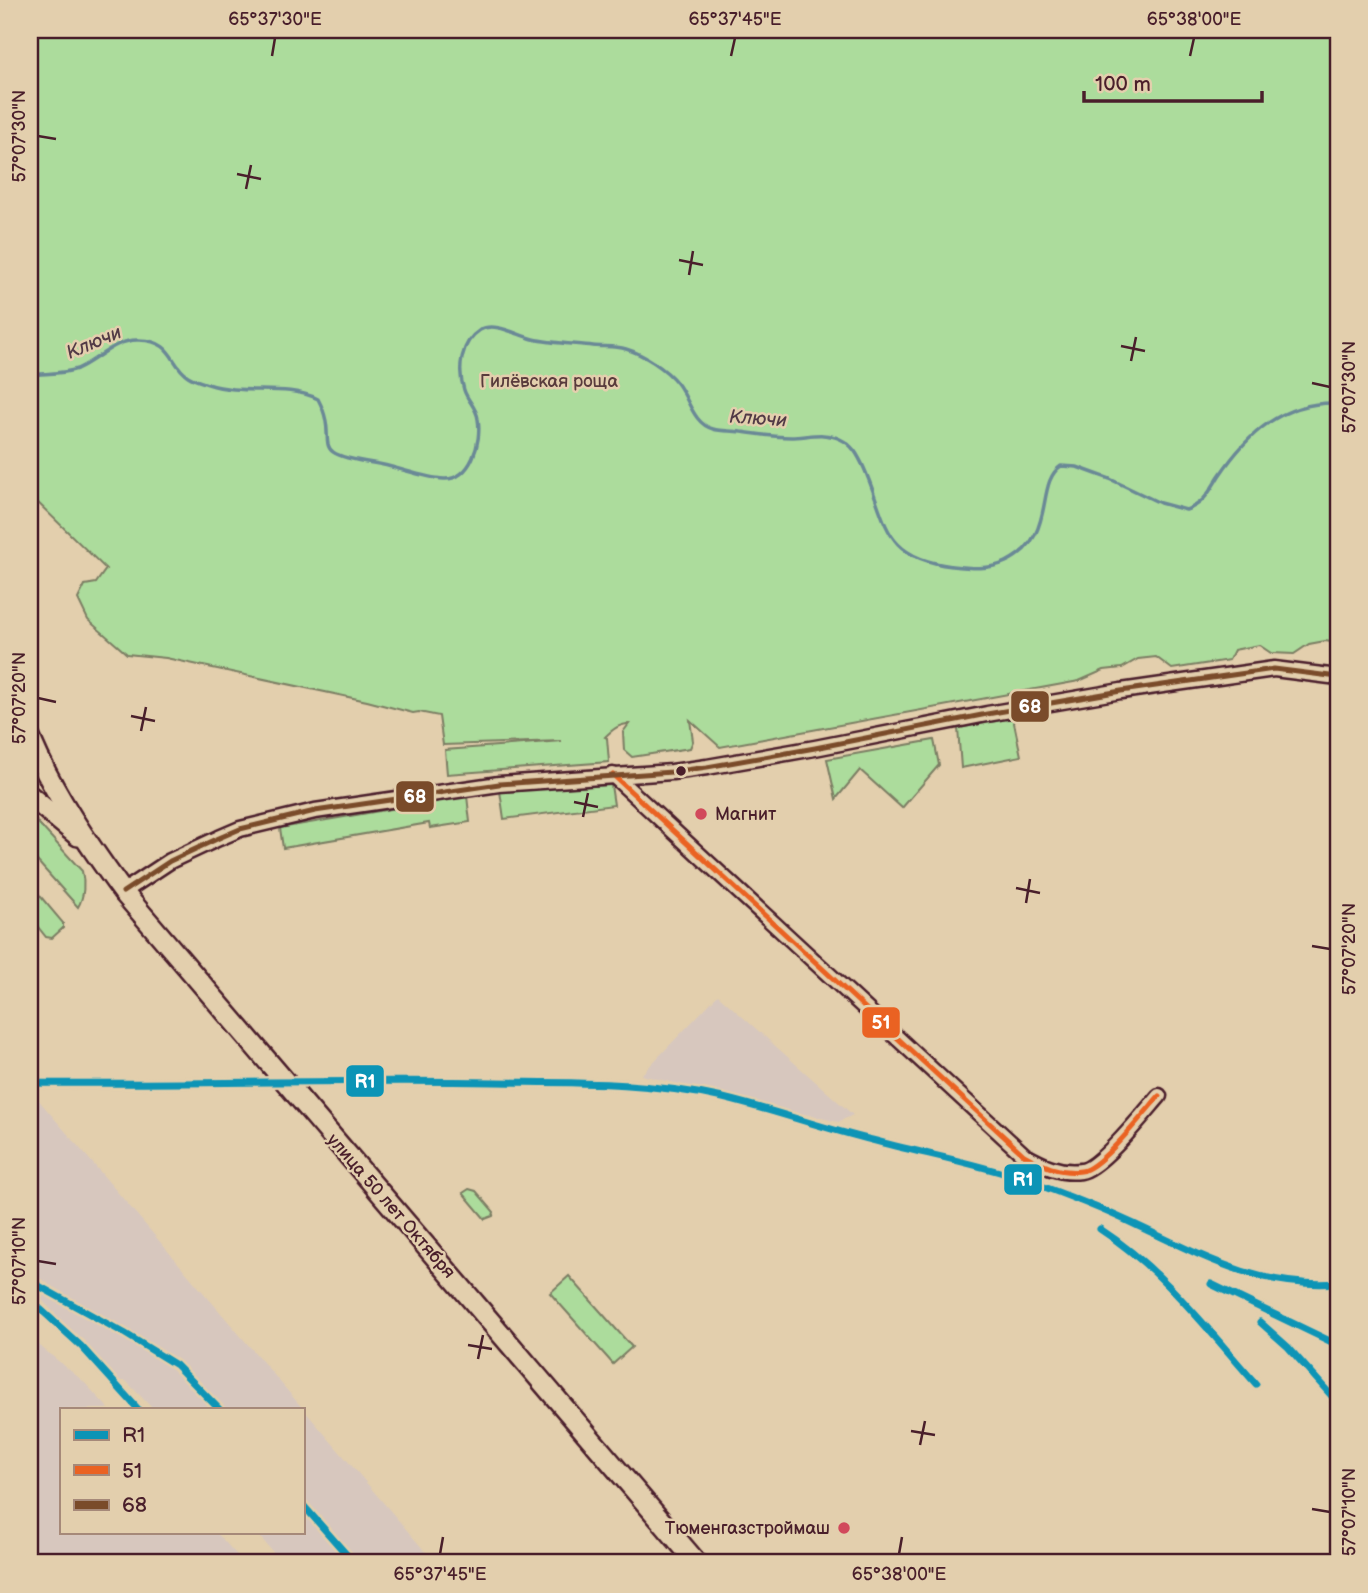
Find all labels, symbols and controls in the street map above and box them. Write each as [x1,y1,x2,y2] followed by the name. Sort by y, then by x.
[228,9,322,30] text: 65°37'30"E
[688,9,782,30] text: 65°37'45"E
[1147,9,1241,30] text: 65°38'00"E
[1084,60,1263,104] scale bar
[1095,72,1151,97] text: 100 m
[9,90,30,182] text: 57°07'30"N
[63,321,125,365] water label: Ключи
[1339,341,1360,433] text: 57°07'30"N
[480,371,618,392] park label: Гилёвская роща
[728,406,788,433] water label: Ключи
[9,652,30,744] text: 57°07'20"N
[1010,690,1050,723] line badge: 68
[1019,696,1041,719] text: 68
[674,764,688,778] unlabelled marker
[395,780,435,813] line badge: 68
[404,786,426,809] text: 68
[715,804,777,825] place label: Магнит
[693,806,709,822] marker: Магнит
[1339,903,1360,995] text: 57°07'20"N
[861,1006,901,1039] line badge: 51
[872,1012,890,1035] text: 51
[345,1064,385,1098] line badge: R1
[354,1071,376,1094] text: R1
[322,1129,460,1283] street label: улица 50 лет Октября
[1003,1163,1043,1196] line badge: R1
[1012,1169,1034,1192] text: R1
[9,1217,30,1305] text: 57°07'10"N
[60,1408,304,1534] legend
[122,1423,145,1448] text: R1
[122,1459,142,1484] text: 51
[1339,1468,1360,1556] text: 57°07'10"N
[122,1493,147,1518] text: 68
[665,1518,830,1539] place label: Тюменгазстроймаш
[836,1520,852,1536] marker: Тюменгазстроймаш
[393,1564,487,1585] text: 65°37'45"E
[852,1564,946,1585] text: 65°38'00"E

